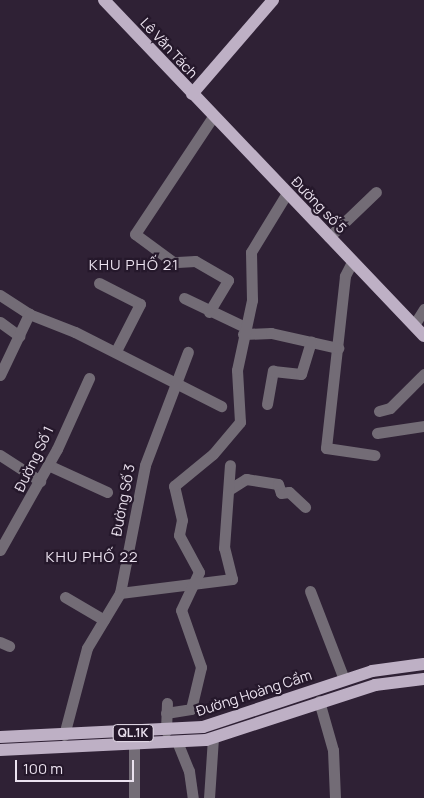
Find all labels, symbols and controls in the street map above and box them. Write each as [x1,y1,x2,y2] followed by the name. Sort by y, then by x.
[137,14,201,82] street label: Lê Văn Tách
[288,173,350,237] street label: Đường số 5
[88,256,180,274] district label: KHU PHỐ 21
[11,424,57,494] street label: Đường Số 1
[108,463,138,537] street label: Đường Số 3
[44,548,140,566] district label: KHU PHỐ 22
[194,666,314,720] street label: Đường Hoàng Cầm
[112,724,154,742] road number: QL.1K
[18,750,136,782] scale bar
[23,758,63,779] text: 100 m

